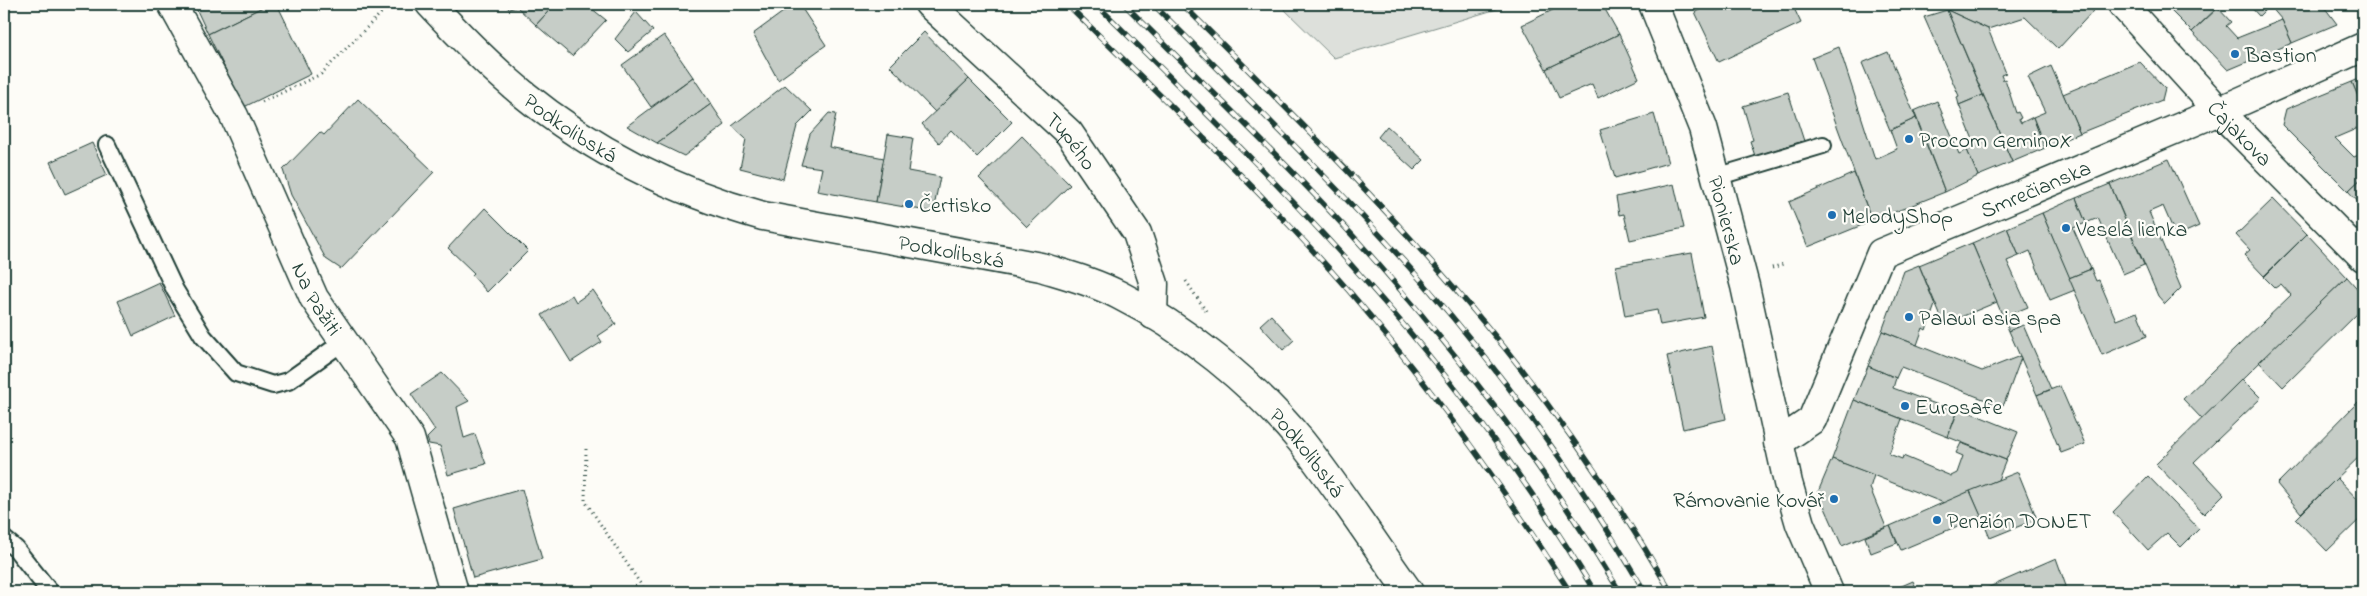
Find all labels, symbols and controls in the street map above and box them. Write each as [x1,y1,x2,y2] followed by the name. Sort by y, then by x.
[2244,41,2317,73] place label: Bastion
[2229,48,2241,60] marker: Bastion
[515,87,622,173] street label: Podkolibská
[2198,95,2278,175] street label: Čajakova
[1037,106,1103,178] street label: Tupého
[1919,126,2072,158] place label: Procom GeminoX
[1903,133,1915,145] marker: Procom GeminoX
[1976,154,2097,228] street label: Smrečianska
[1697,173,1752,269] street label: Pionierska
[919,191,991,223] place label: Čertisko
[903,198,915,210] marker: Čertisko
[1842,202,1953,235] place label: MelodyShop
[1826,209,1838,221] marker: MelodyShop
[2075,215,2187,247] place label: Veselá lienka
[2060,222,2072,234] marker: Veselá lienka
[895,228,1006,279] street label: Podkolibská
[281,258,349,344] street label: Na Pažiti
[1919,304,2061,336] place label: Palawi asia spa
[1903,311,1915,323] marker: Palawi asia spa
[1915,393,2002,425] place label: Eurosafe
[1899,400,1911,412] marker: Eurosafe
[1260,402,1351,505] street label: Podkolibská
[1673,486,1824,518] place label: Rámovanie Kovář
[1828,493,1840,505] marker: Rámovanie Kovář
[1947,507,2092,539] place label: Penzión DONET
[1931,514,1943,526] marker: Penzión DONET

